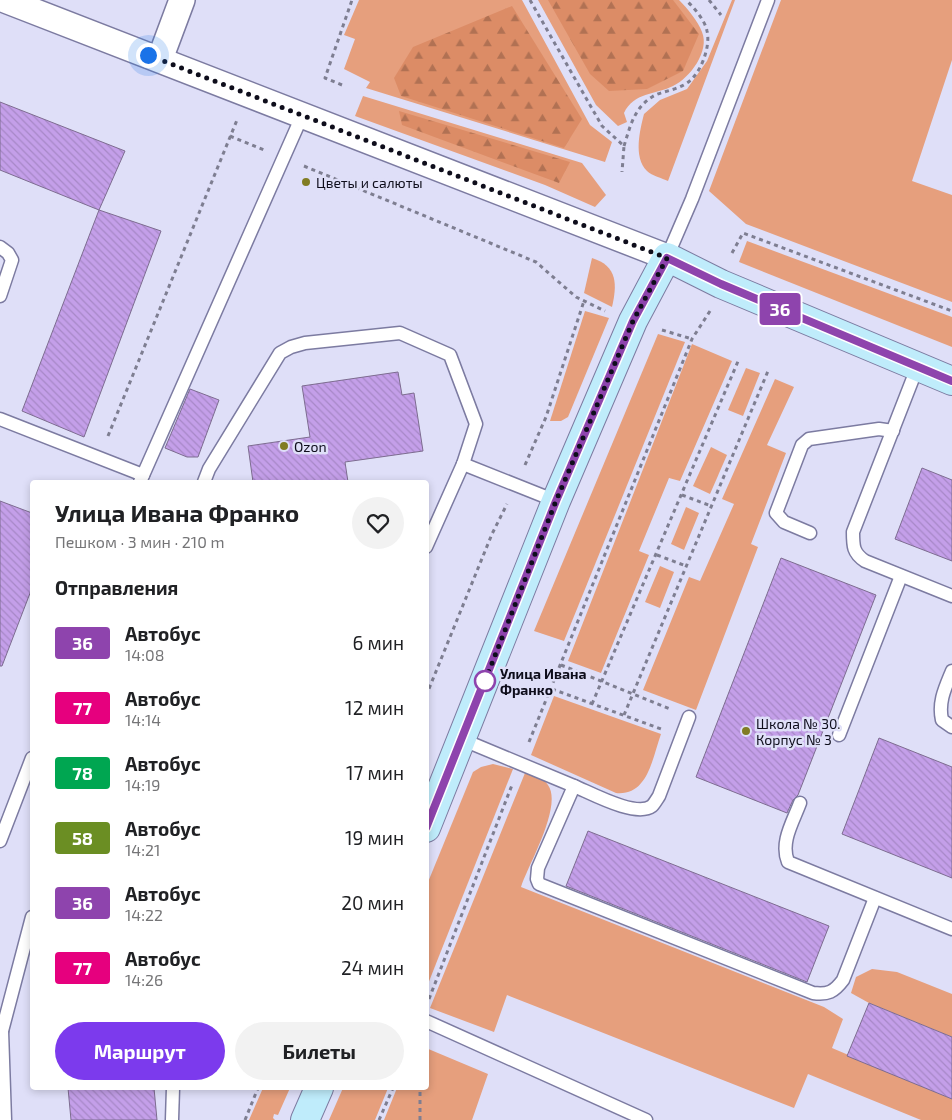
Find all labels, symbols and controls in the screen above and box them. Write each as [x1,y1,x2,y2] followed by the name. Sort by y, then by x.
[136,43,161,68] your location
[316,174,423,191] place label: Цветы и салюты
[300,176,312,188] marker: Цветы и салюты
[758,293,802,325] line badge: 36
[770,298,790,320] text: 36
[294,438,327,455] place label: Ozon
[278,440,290,452] marker: Ozon
[352,497,404,549] button: heart
[55,498,299,527] text: Улица Ивана Франко
[55,532,224,551] text: Пешком · 3 мин · 210 m
[55,576,178,599] text: Отправления
[125,622,201,645] text: Автобус
[352,631,404,654] text: 6 мин
[72,632,93,654] text: 36
[125,645,164,664] text: 14:08
[500,665,587,698] place label: Улица Ивана Франко
[474,670,496,692] marker: Улица Ивана Франко
[125,687,201,710] text: Автобус
[345,696,404,719] text: 12 мин
[73,697,92,719] text: 77
[125,710,161,729] text: 14:14
[756,715,841,748] place label: Школа № 30. Корпус № 3
[740,725,752,737] marker: Школа № 30. Корпус № 3
[125,752,201,775] text: Автобус
[346,761,404,784] text: 17 мин
[72,762,93,784] text: 78
[125,775,161,794] text: 14:19
[125,817,201,840] text: Автобус
[345,826,404,849] text: 19 мин
[72,827,93,849] text: 58
[125,840,160,859] text: 14:21
[125,882,201,905] text: Автобус
[341,891,404,914] text: 20 мин
[72,892,93,914] text: 36
[125,905,163,924] text: 14:22
[125,947,201,970] text: Автобус
[341,956,404,979] text: 24 мин
[73,957,92,979] text: 77
[125,970,163,989] text: 14:26
[55,1022,225,1080] button: Маршрут
[235,1022,404,1080] button: Билеты

